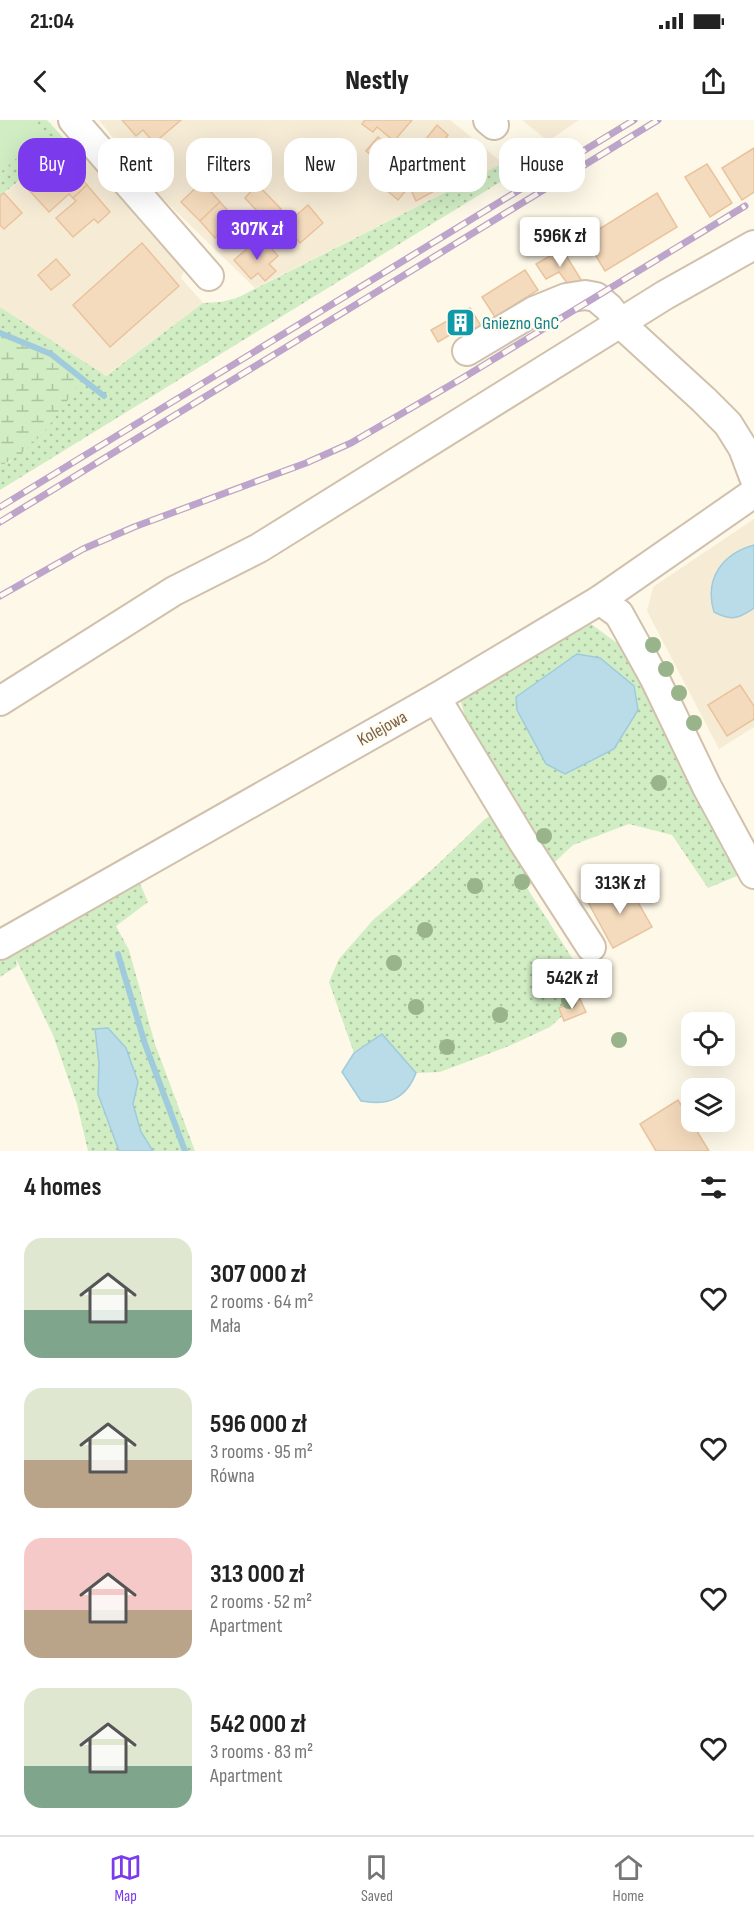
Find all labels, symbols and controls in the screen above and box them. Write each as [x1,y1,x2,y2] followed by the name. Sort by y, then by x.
[30,8,74,35] text: 21:04
[24,65,57,98] icon: back
[345,65,409,97] text: Nestly
[697,65,730,98] icon: share
[18,138,86,192] chip: Buy
[98,138,174,192] chip: Rent
[186,138,272,192] chip: Filters
[284,138,357,192] chip: New
[369,138,487,192] chip: Apartment
[499,138,585,192] chip: House
[202,210,312,261] pin: 307K zł
[231,217,283,241] text: 307K zł
[505,217,615,268] pin: 596K zł
[534,224,586,248] text: 596K zł
[445,307,477,339] building icon: Gniezno GnC
[482,313,559,334] place label: Gniezno GnC
[354,706,411,751] street label: Kolejowa
[565,864,675,915] pin: 313K zł
[595,871,645,895] text: 313K zł
[517,959,627,1010] pin: 542K zł
[546,966,598,990] text: 542K zł
[681,1012,735,1132] map controls
[681,1012,735,1066] button: locate
[681,1078,735,1132] button: layers
[697,1171,730,1204] icon: filters
[24,1172,101,1203] text: 4 homes
[210,1259,306,1290] text: 307 000 zł
[72,1262,144,1334] icon: home
[697,1282,730,1315] icon: heart
[210,1290,314,1314] text: 2 rooms · 64 m²
[210,1314,241,1338] text: Mała
[210,1409,307,1440] text: 596 000 zł
[72,1412,144,1484] icon: home
[697,1432,730,1465] icon: heart
[210,1440,313,1464] text: 3 rooms · 95 m²
[210,1464,255,1488] text: Równa
[210,1559,304,1590] text: 313 000 zł
[72,1562,144,1634] icon: home
[697,1582,730,1615] icon: heart
[210,1590,312,1614] text: 2 rooms · 52 m²
[210,1614,283,1638] text: Apartment
[210,1709,306,1740] text: 542 000 zł
[72,1712,144,1784] icon: home
[697,1732,730,1765] icon: heart
[210,1740,313,1764] text: 3 rooms · 83 m²
[210,1764,283,1788] text: Apartment
[109,1851,142,1906] tab: Map
[360,1851,393,1906] tab: Saved
[612,1851,645,1906] tab: Home

